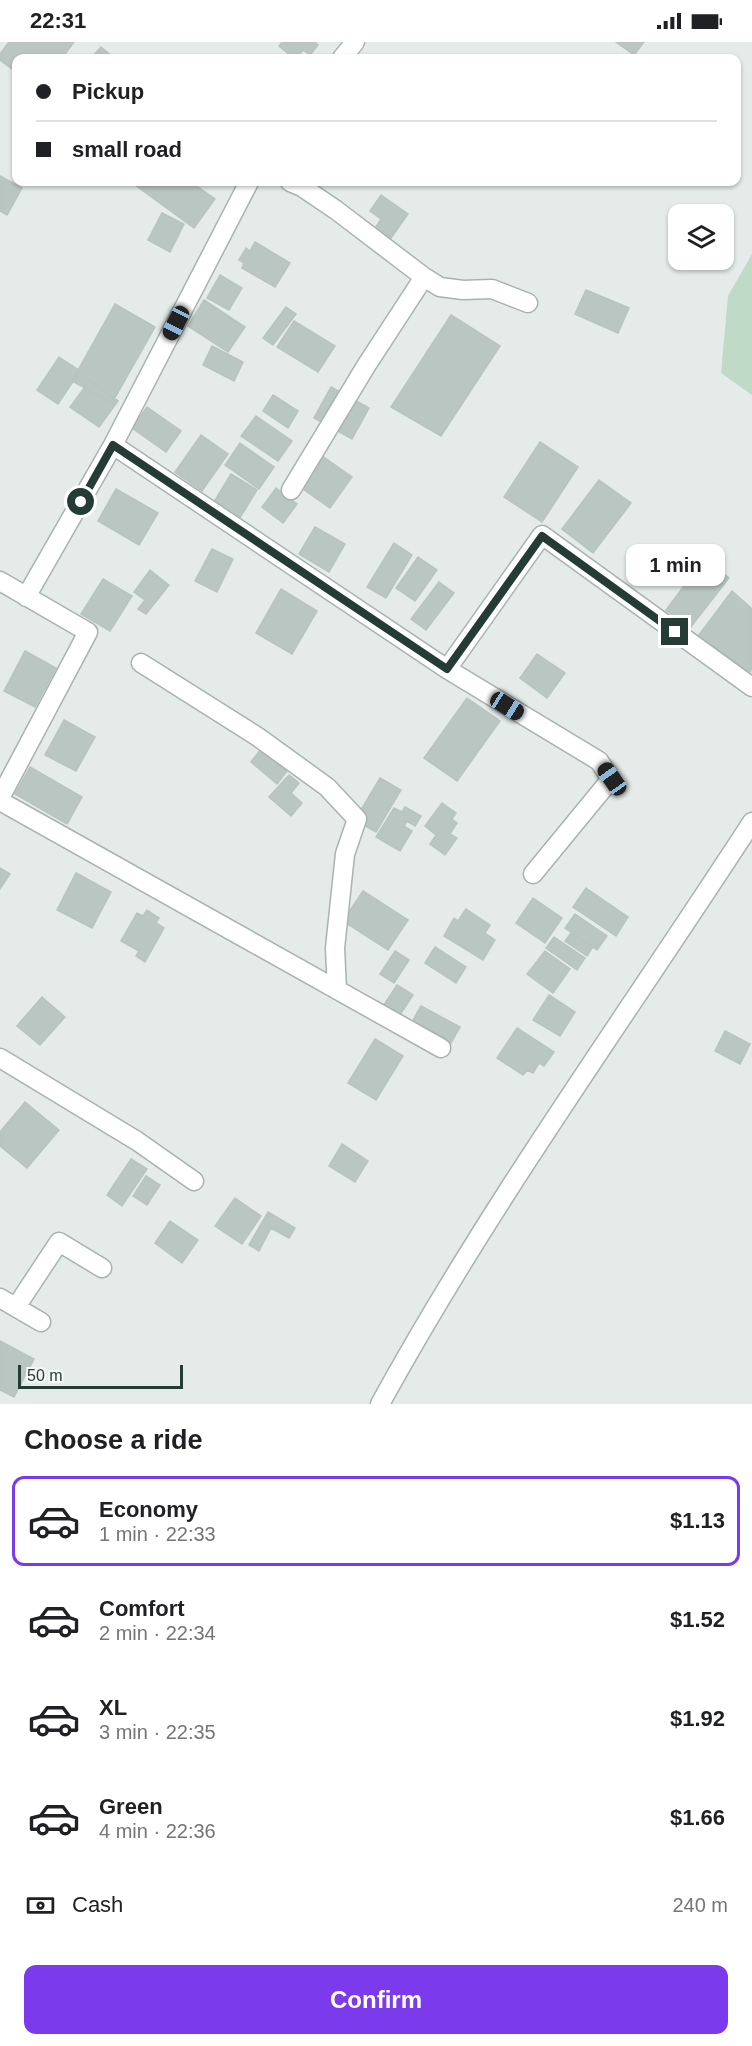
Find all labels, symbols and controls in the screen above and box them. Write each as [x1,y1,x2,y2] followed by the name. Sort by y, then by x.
[30,8,86,33] text: 22:31
[72,79,144,104] text: Pickup
[72,137,182,162] text: small road
[668,204,734,270] map controls
[668,204,734,270] button: layers
[160,303,192,343] car
[67,488,94,515] route start
[626,545,724,587] callout: 1 min
[649,554,702,576] text: 1 min
[661,618,688,645] route end
[487,689,527,723] car
[594,759,630,799] car
[18,1362,183,1390] scale bar
[27,1367,63,1384] text: 50 m
[24,1425,203,1455] text: Choose a ride
[27,1494,81,1548] icon: car
[99,1497,198,1522] text: Economy
[670,1508,725,1533] text: $1.13
[99,1523,216,1545] text: 1 min · 22:33
[27,1593,81,1647] icon: car
[99,1596,185,1621] text: Comfort
[670,1607,725,1632] text: $1.52
[99,1622,216,1644] text: 2 min · 22:34
[27,1692,81,1746] icon: car
[99,1695,127,1720] text: XL
[670,1706,725,1731] text: $1.92
[99,1721,216,1743] text: 3 min · 22:35
[27,1791,81,1845] icon: car
[99,1794,163,1819] text: Green
[670,1805,725,1830] text: $1.66
[99,1820,216,1842] text: 4 min · 22:36
[24,1889,57,1922] icon: cash
[72,1892,123,1917] text: Cash
[672,1894,728,1916] text: 240 m
[24,1965,728,2034] button: Confirm

